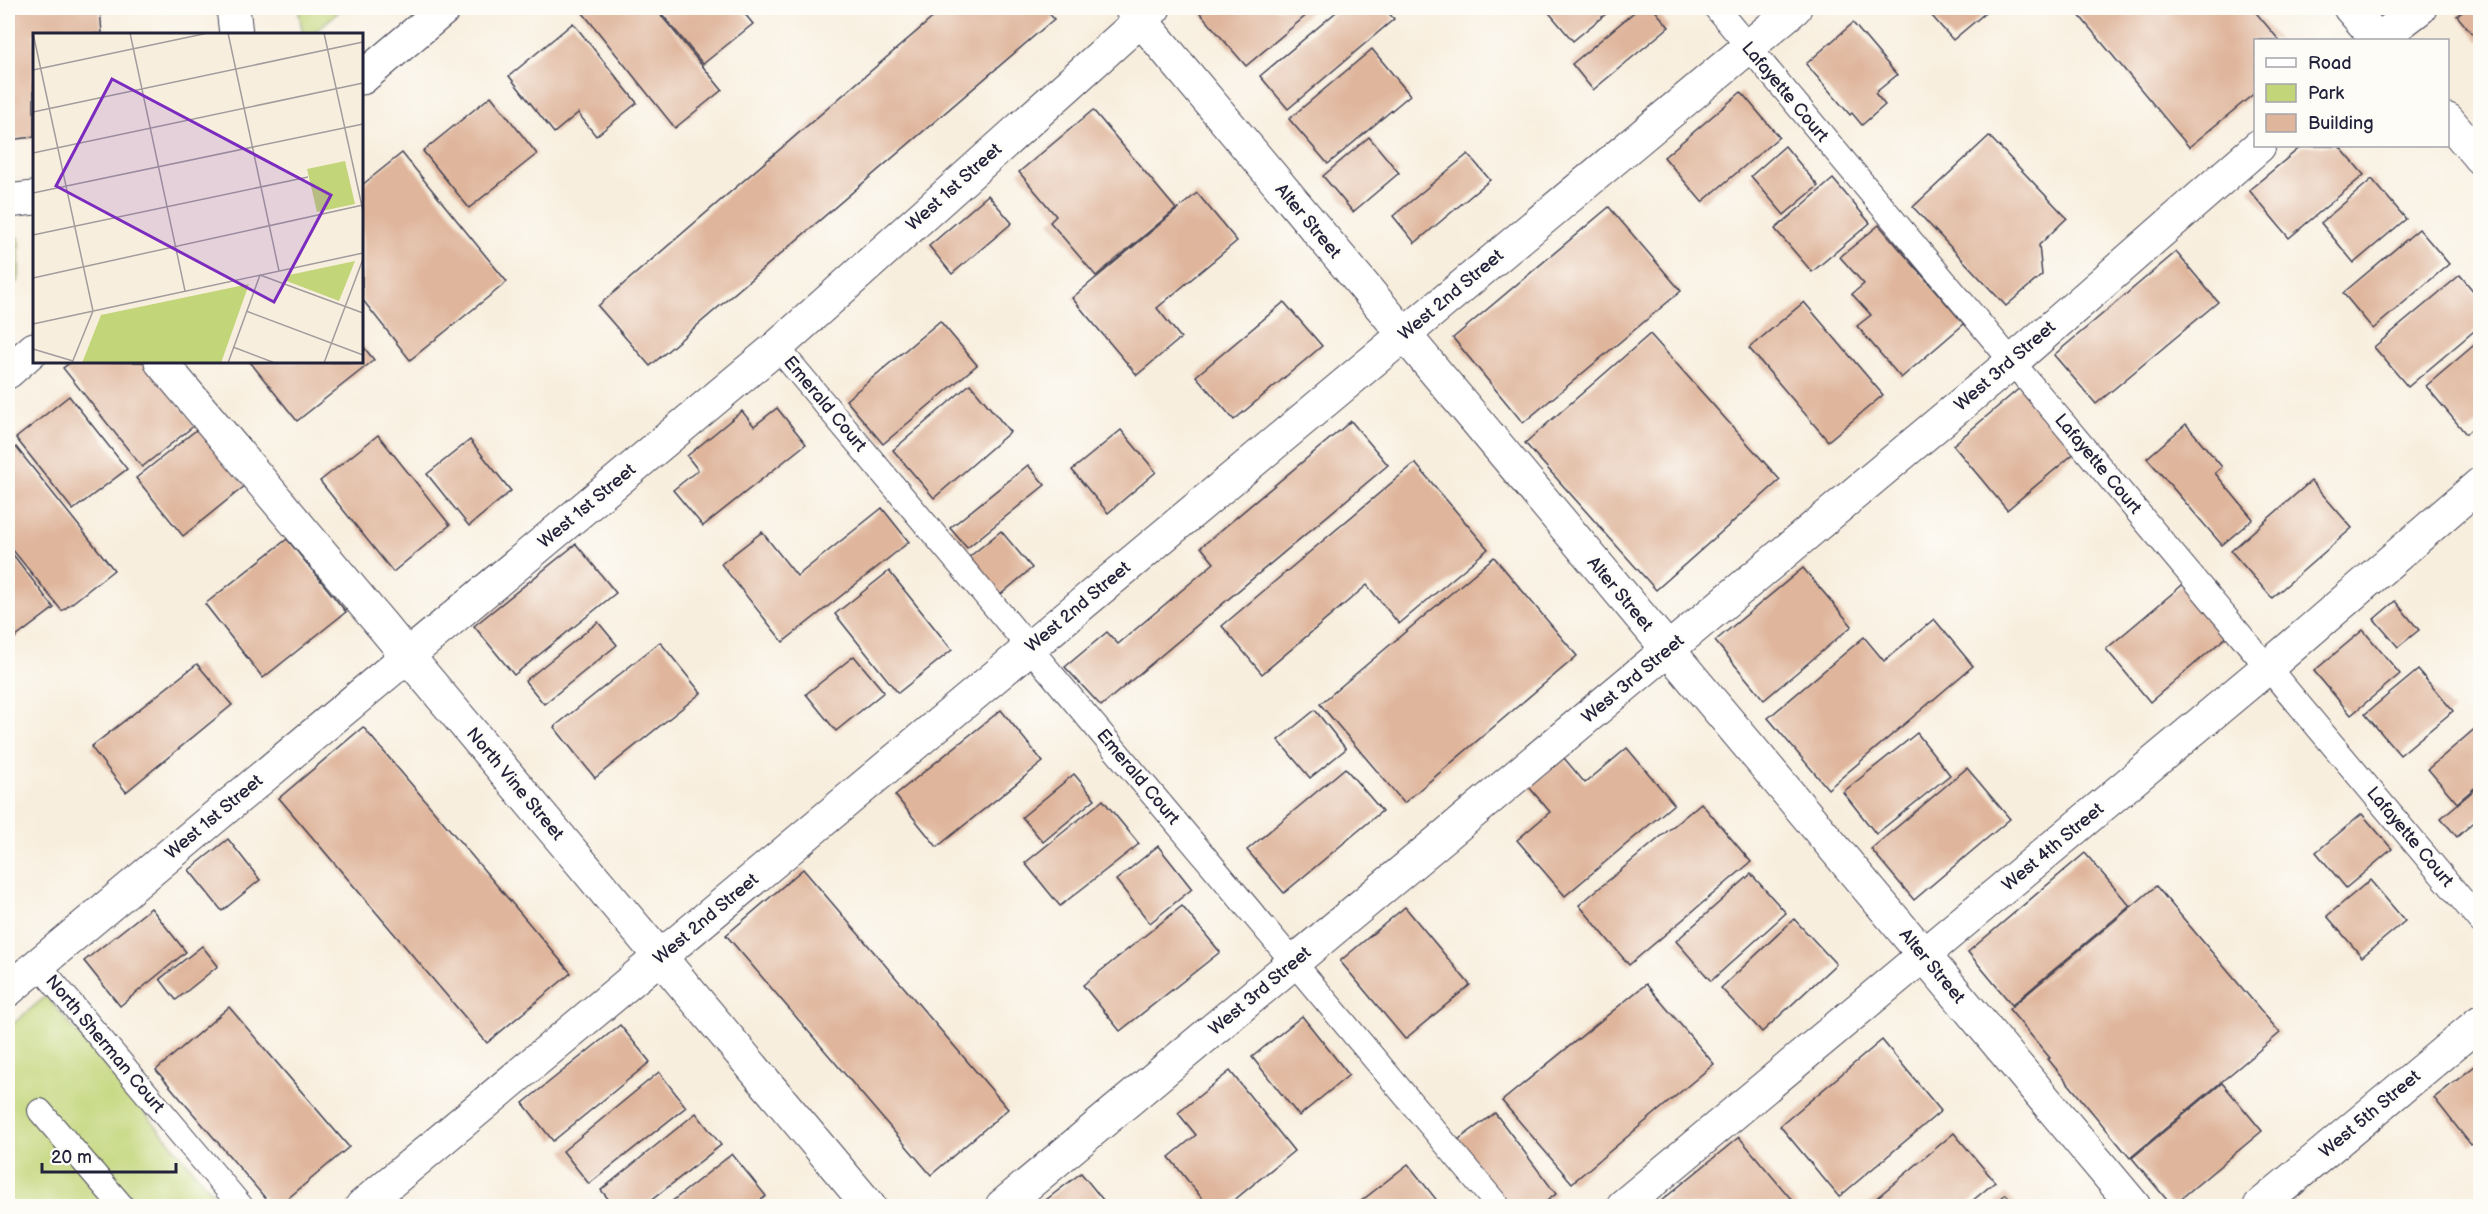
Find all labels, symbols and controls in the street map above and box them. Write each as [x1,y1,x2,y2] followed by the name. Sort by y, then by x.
[33,33,363,363] inset map
[1737,38,1833,147] street label: Lafayette Court
[2254,39,2449,147] legend
[2308,53,2352,74] text: Road
[2308,83,2344,104] text: Park
[2308,113,2374,134] text: Building
[902,139,1006,235] street label: West 1st Street
[1271,179,1346,263] street label: Alter Street
[1394,245,1508,345] street label: West 2nd Street
[1950,316,2060,416] street label: West 3rd Street
[779,352,871,456] street label: Emerald Court
[2050,410,2146,519] street label: Lafayette Court
[534,459,640,553] street label: West 1st Street
[1583,552,1658,636] street label: Alter Street
[1021,557,1135,657] street label: West 2nd Street
[1578,630,1689,728] street label: West 3rd Street
[462,723,568,845] street label: North Vine Street
[1092,725,1184,829] street label: Emerald Court
[161,770,267,864] street label: West 1st Street
[2362,783,2458,892] street label: Lafayette Court
[1998,798,2108,895] street label: West 4th Street
[649,869,763,969] street label: West 2nd Street
[1895,924,1970,1008] street label: Alter Street
[1205,942,1316,1040] street label: West 3rd Street
[41,971,169,1118] street label: North Sherman Court
[2315,1065,2425,1162] street label: West 5th Street
[42,1136,176,1174] scale bar
[51,1147,92,1168] text: 20 m

